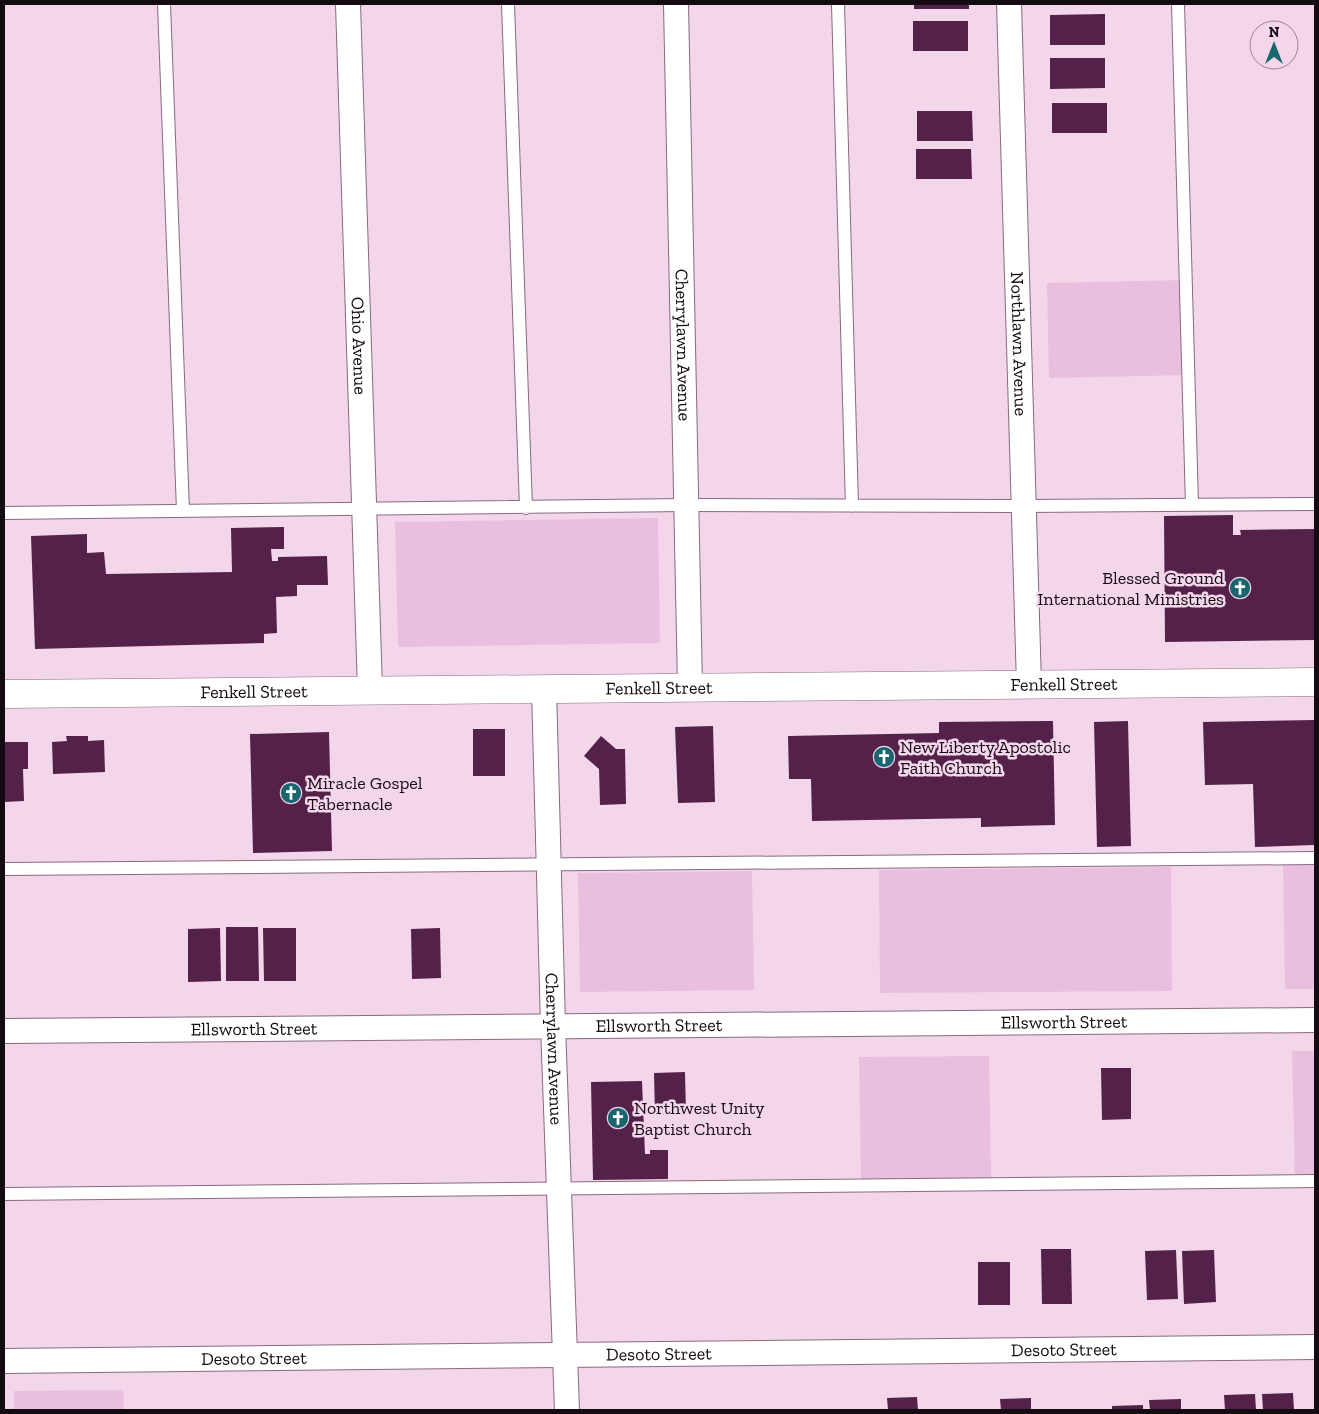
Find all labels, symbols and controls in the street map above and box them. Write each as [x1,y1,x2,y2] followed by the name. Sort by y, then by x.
[1249,20,1299,70] north arrow
[1269,24,1280,41] text: N
[670,269,696,421] street label: Cherrylawn Avenue
[1006,271,1032,416] street label: Northlawn Avenue
[346,297,372,395] street label: Ohio Avenue
[1038,567,1224,610] place label: Blessed Ground International Ministries
[1228,576,1252,600] church icon: Blessed Ground International Ministries
[1010,673,1118,696] street label: Fenkell Street
[605,677,713,699] street label: Fenkell Street
[200,680,308,703] street label: Fenkell Street
[900,736,1071,779] place label: New Liberty Apostolic Faith Church
[872,745,896,769] church icon: New Liberty Apostolic Faith Church
[307,772,423,815] place label: Miracle Gospel Tabernacle
[279,781,303,805] church icon: Miracle Gospel Tabernacle
[541,973,568,1125] street label: Cherrylawn Avenue
[1001,1011,1128,1034] street label: Ellsworth Street
[596,1014,723,1037] street label: Ellsworth Street
[191,1017,318,1040] street label: Ellsworth Street
[634,1097,765,1140] place label: Northwest Unity Baptist Church
[606,1106,630,1130] church icon: Northwest Unity Baptist Church
[1011,1338,1117,1361] street label: Desoto Street
[606,1342,712,1366] street label: Desoto Street
[201,1347,307,1370] street label: Desoto Street

